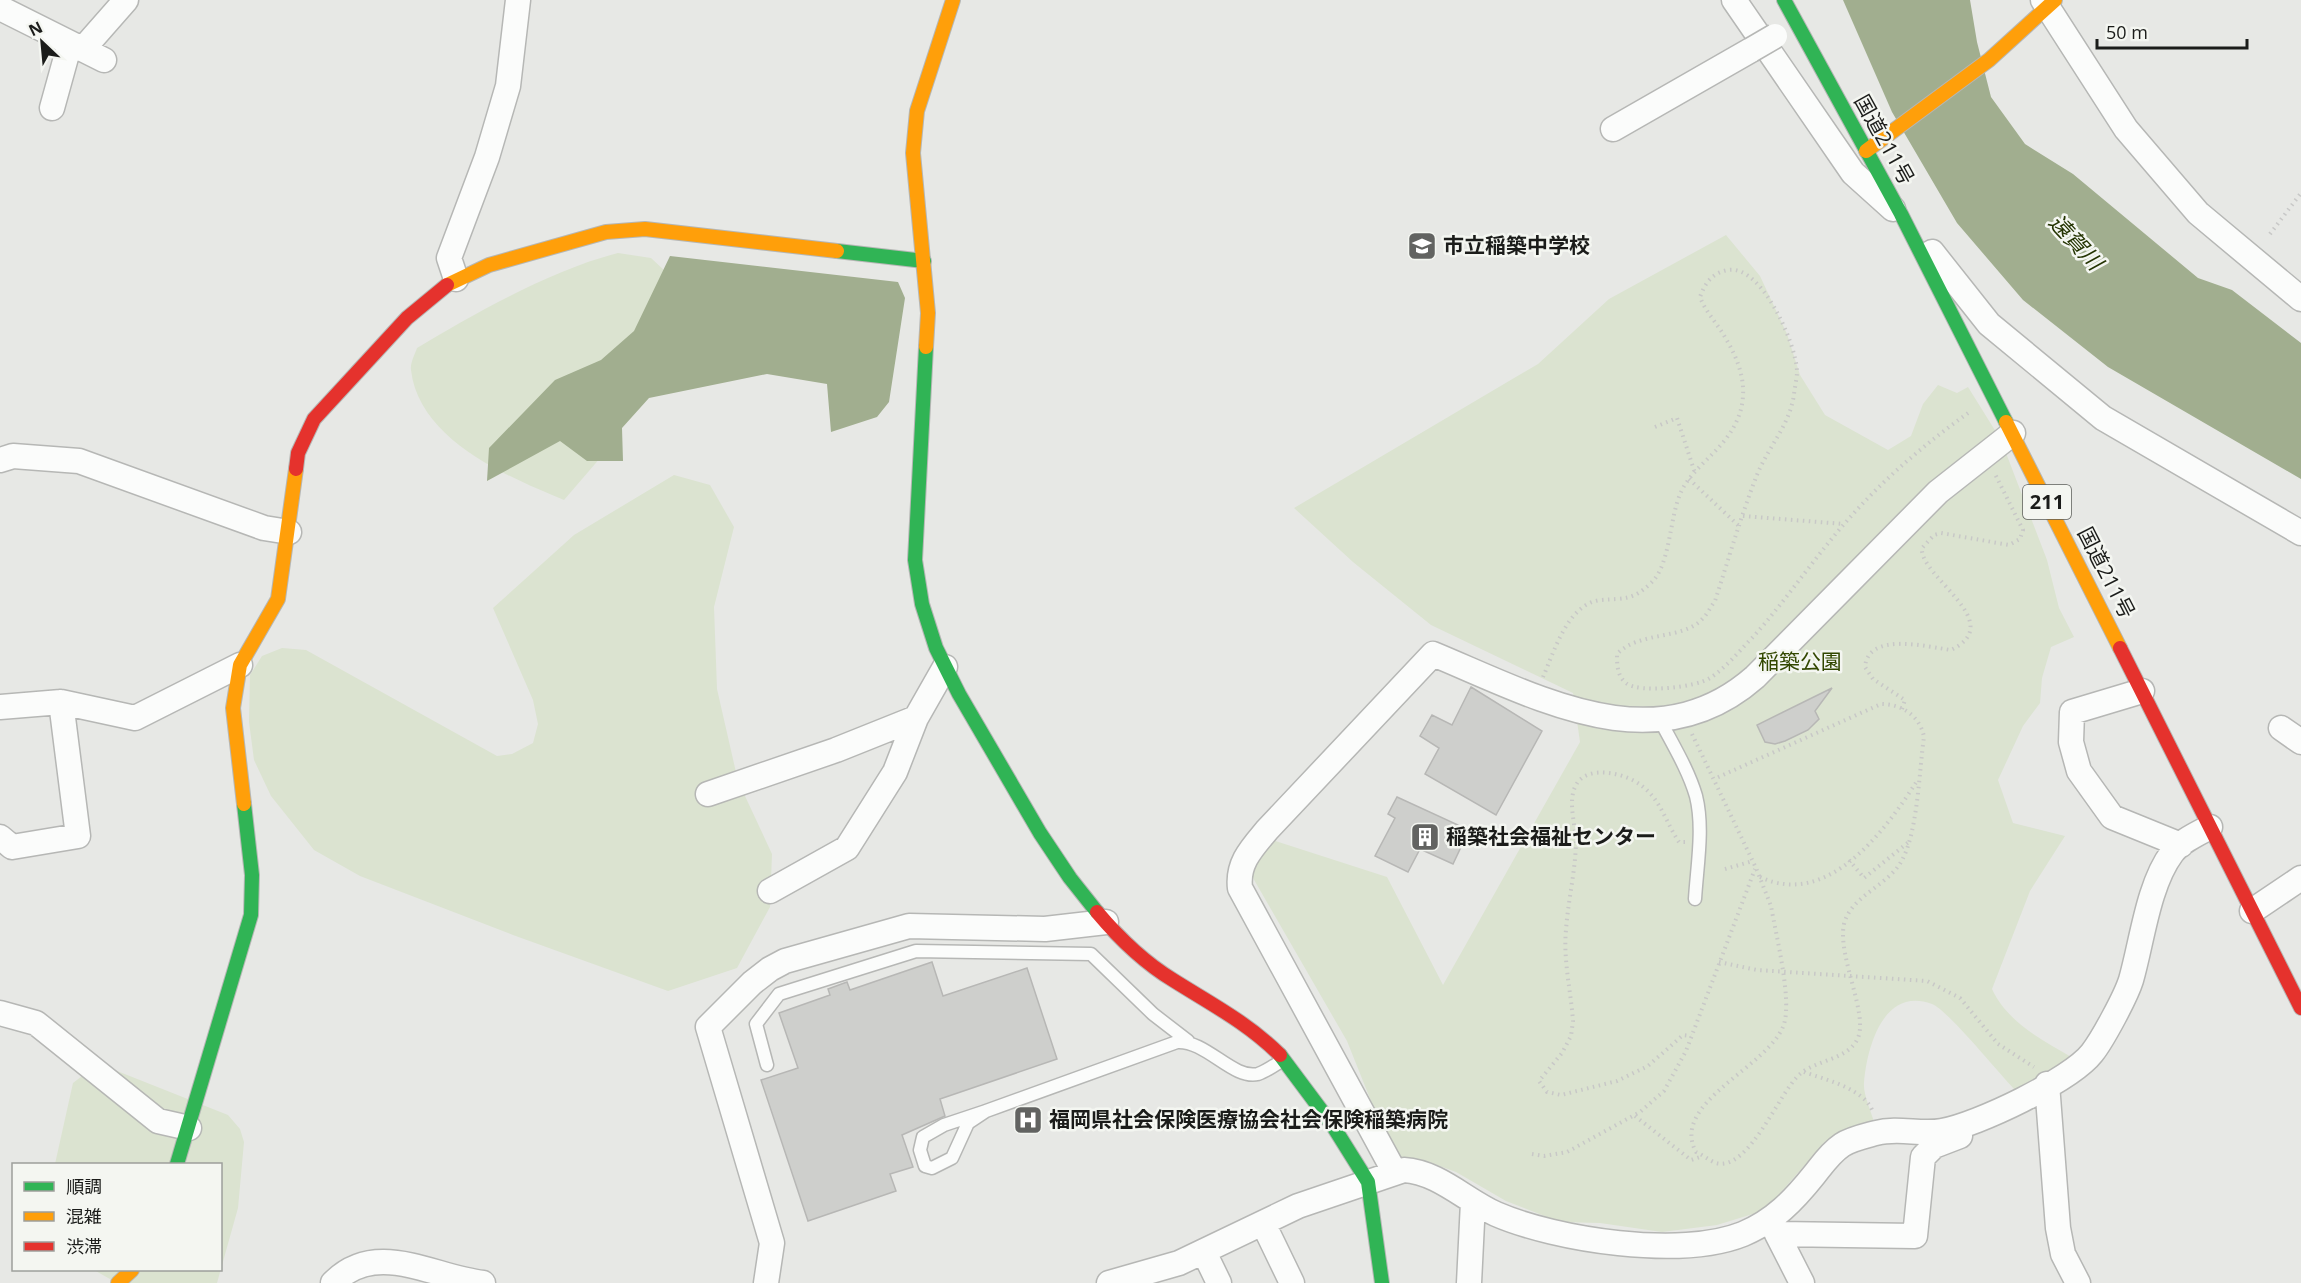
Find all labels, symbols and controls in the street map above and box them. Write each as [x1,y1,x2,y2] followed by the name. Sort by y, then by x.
[12,12,72,72] north arrow
[2097,12,2247,50] scale bar
[25,16,46,41] text: N
[2106,20,2148,44] text: 50 m
[1849,89,1921,190] street label: 国道211号
[2043,207,2112,277] water label: 遠賀川
[1406,230,1438,262] school or university icon: 市立稲築中学校
[1443,231,1590,259] place label: 市立稲築中学校
[2023,485,2071,519] road number: 211
[2072,522,2142,623] street label: 国道211号
[1758,647,1842,675] park label: 稲築公園
[1409,821,1441,853] building icon: 稲築社会福祉センター
[1446,822,1656,850] place label: 稲築社会福祉センター
[1012,1104,1044,1136] hospital icon: 福岡県社会保険医療協会社会保険稲築病院
[1049,1105,1448,1133] place label: 福岡県社会保険医療協会社会保険稲築病院
[12,1163,222,1271] legend
[66,1174,102,1198] text: 順調
[66,1204,102,1228] text: 混雑
[66,1234,102,1258] text: 渋滞

